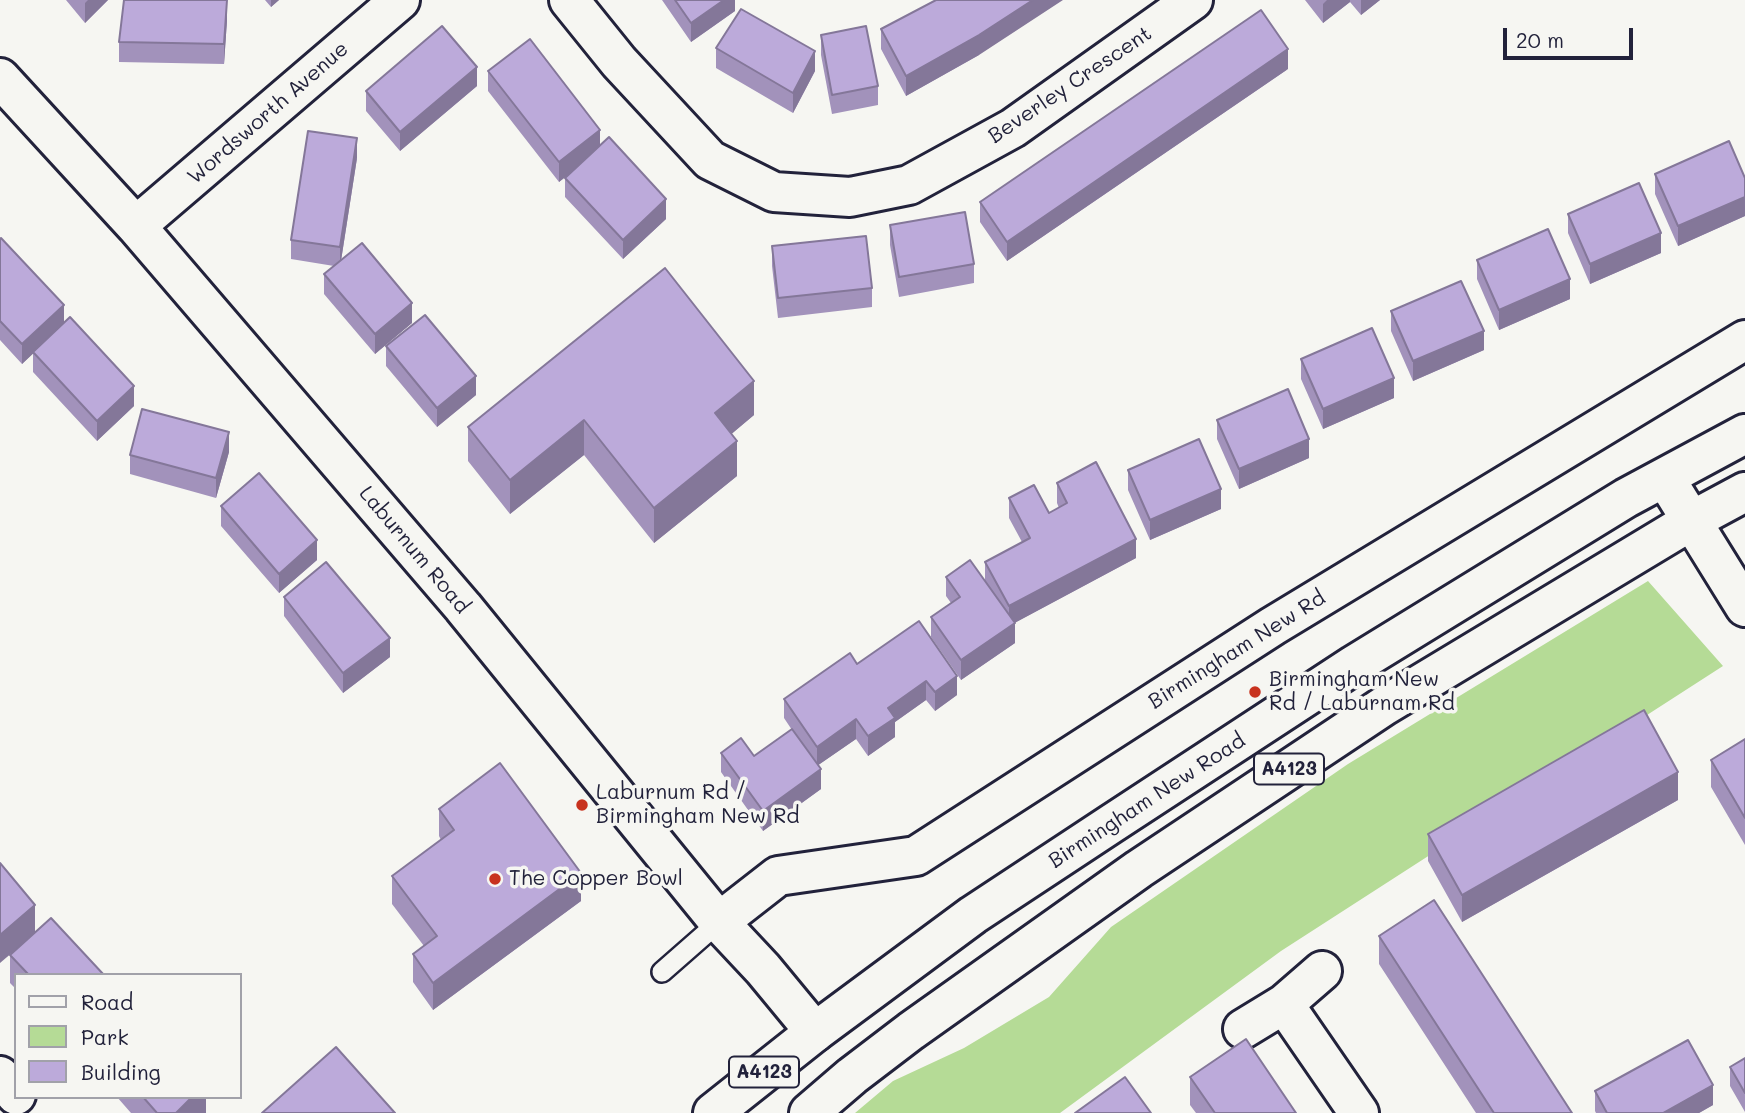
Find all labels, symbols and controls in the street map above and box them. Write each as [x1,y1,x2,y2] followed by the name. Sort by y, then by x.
[1507,14,1636,58] scale bar
[984,21,1156,149] street label: Beverley Crescent
[1516,26,1564,53] text: 20 m
[182,36,354,190] street label: Wordsworth Avenue
[353,481,475,619] street label: Laburnum Road
[1144,585,1330,715] street label: Birmingham New Rd
[1269,667,1455,717] place label: Birmingham New Rd / Laburnam Rd
[1247,684,1263,700] marker: Birmingham New Rd / Laburnam Rd
[1044,728,1250,874] street label: Birmingham New Road
[1254,754,1324,784] road number: A4123
[596,780,800,830] place label: Laburnum Rd / Birmingham New Rd
[574,797,590,813] marker: Laburnum Rd / Birmingham New Rd
[509,866,683,892] place label: The Copper Bowl
[487,871,503,887] marker: The Copper Bowl
[14,973,242,1099] legend
[81,988,133,1015] text: Road
[81,1023,129,1050] text: Park
[729,1056,799,1088] road number: A4123
[81,1058,161,1085] text: Building

